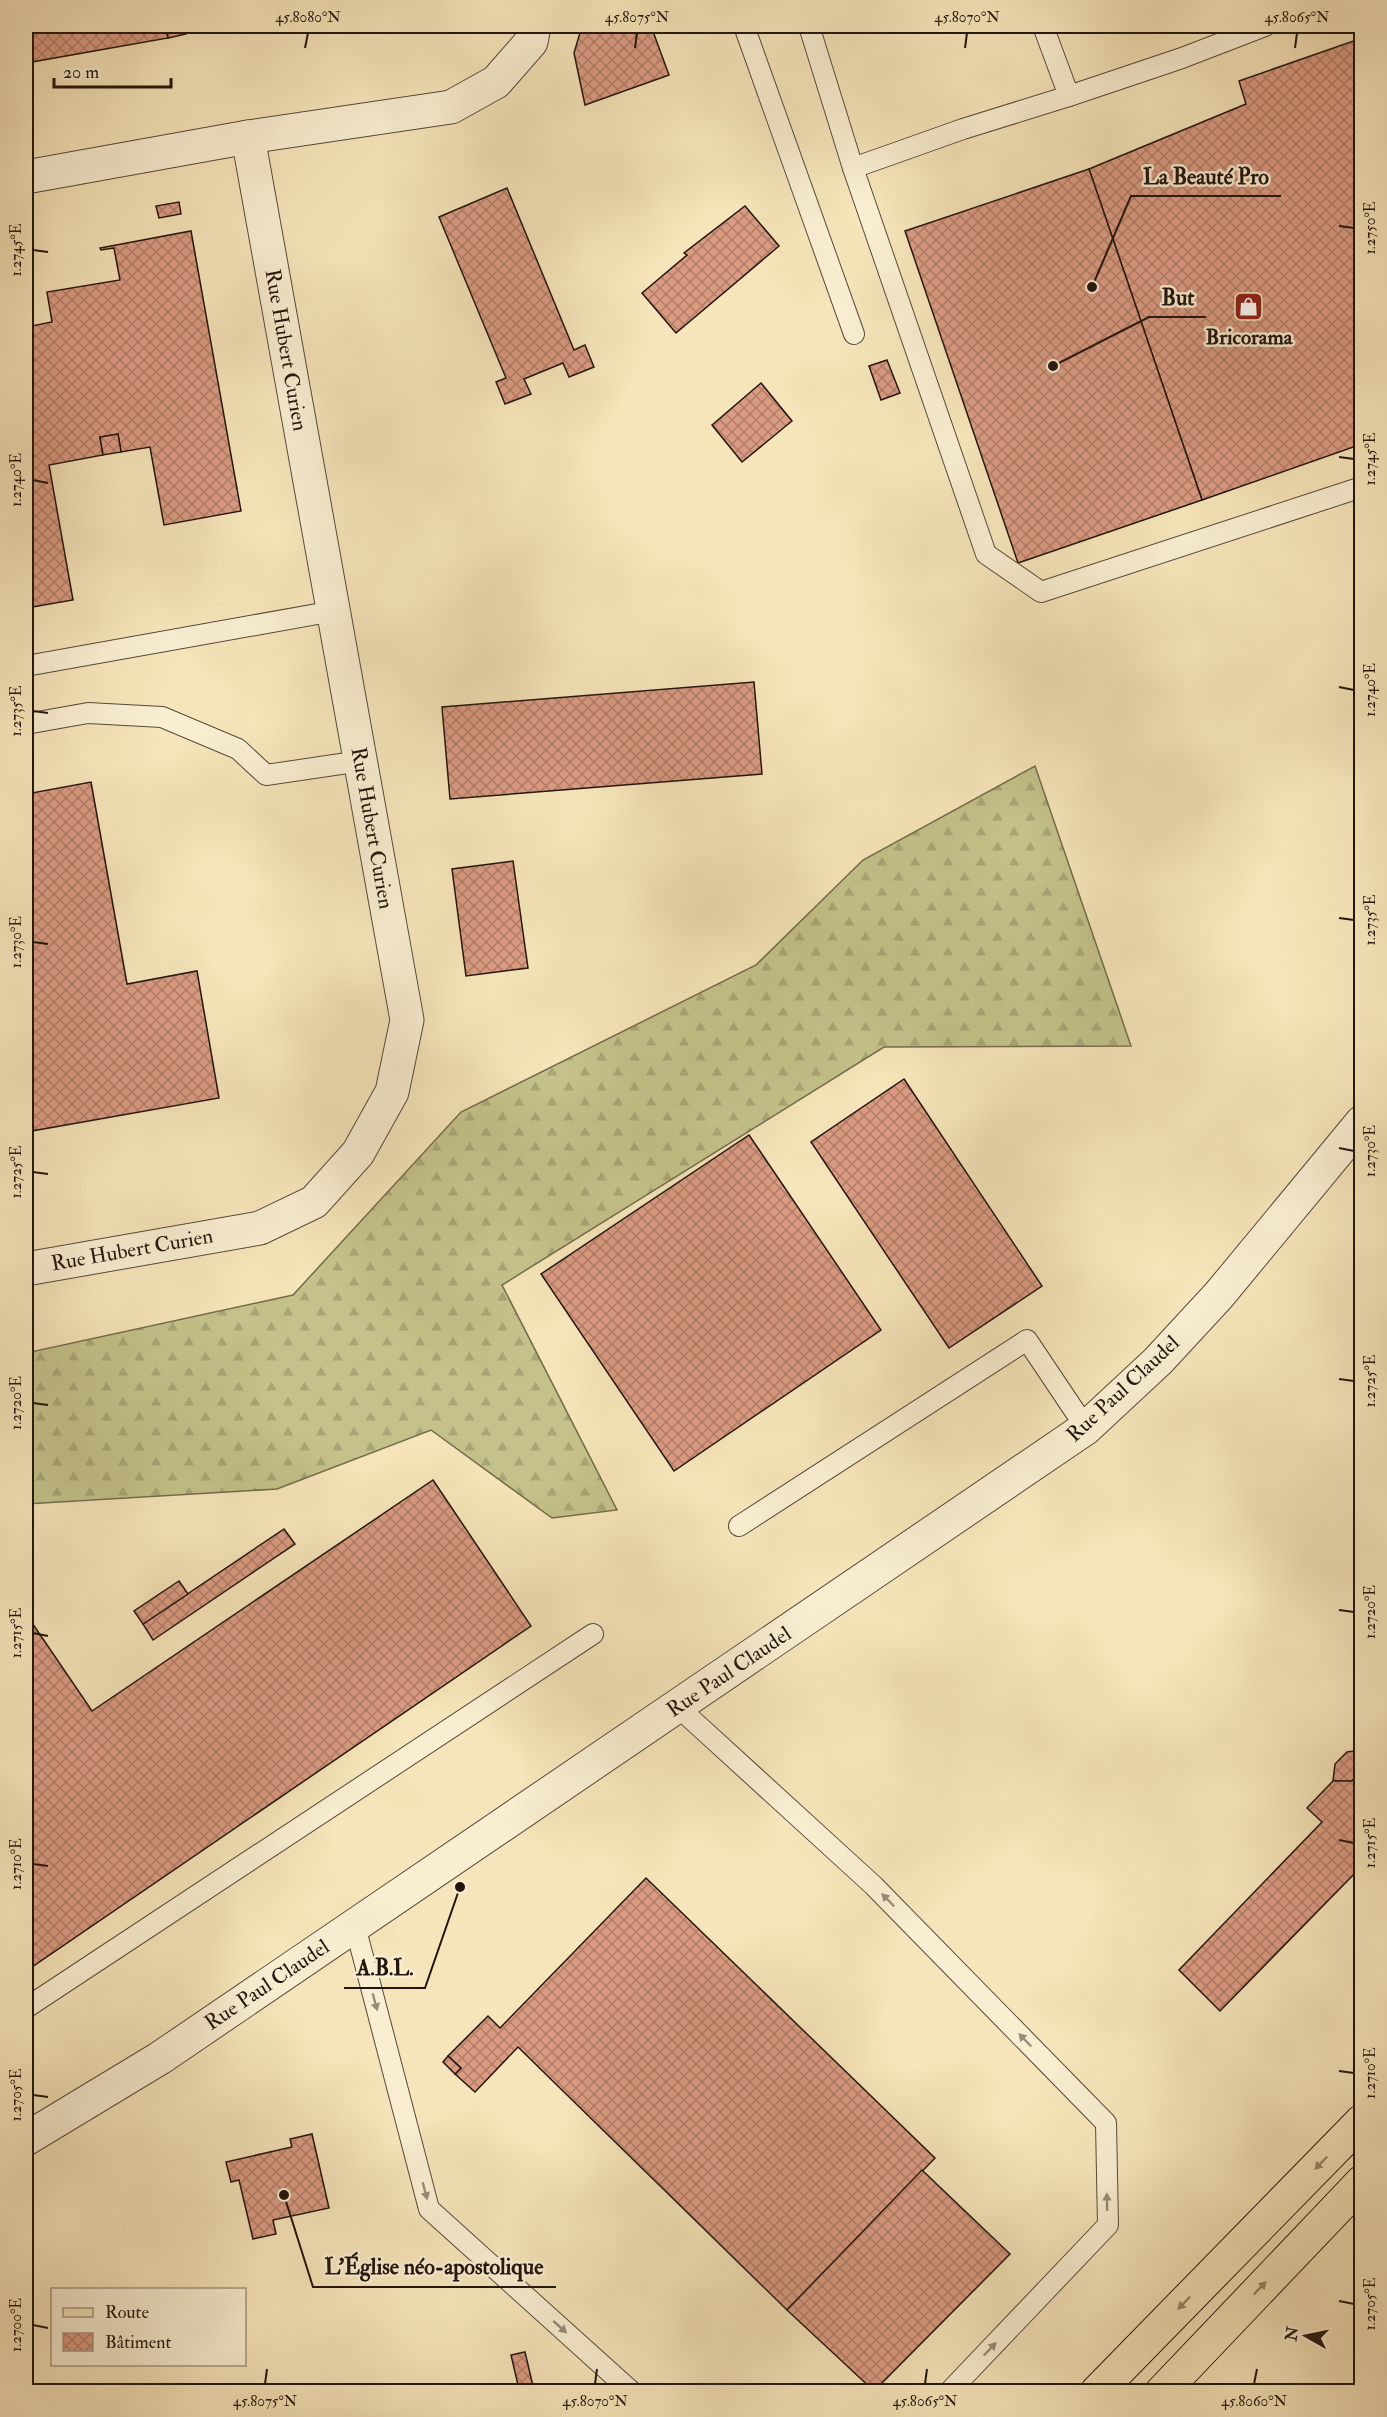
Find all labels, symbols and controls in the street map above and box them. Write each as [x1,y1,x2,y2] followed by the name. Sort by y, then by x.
[275,8,341,27] text: 45.8080°N
[605,8,670,27] text: 45.8075°N
[934,8,1000,27] text: 45.8070°N
[1265,8,1330,27] text: 45.8065°N
[54,51,171,89] scale bar
[63,61,99,84] text: 20 m
[1131,156,1281,196] callout: La Beauté Pro
[1143,163,1269,191] text: La Beauté Pro
[1361,201,1380,254] text: 1.2750°E
[7,223,26,277] text: 1.2745°E
[258,267,314,433] street label: Rue Hubert Curien
[1149,277,1206,317] callout: But
[1162,284,1195,312] text: But
[1233,290,1265,322] shop icon: Bricorama
[1206,324,1294,351] place label: Bricorama
[1361,432,1380,486] text: 1.2745°E
[7,453,26,507] text: 1.2740°E
[1361,663,1380,717] text: 1.2740°E
[7,685,26,737] text: 1.2735°E
[344,745,400,911] street label: Rue Hubert Curien
[1361,894,1380,946] text: 1.2735°E
[7,916,26,968] text: 1.2730°E
[1361,1125,1380,1177] text: 1.2730°E
[7,1145,26,1198] text: 1.2725°E
[49,1222,215,1278] street label: Rue Hubert Curien
[1061,1329,1186,1448] street label: Rue Paul Claudel
[1361,1354,1380,1407] text: 1.2725°E
[7,1376,26,1430] text: 1.2720°E
[1361,1585,1380,1639] text: 1.2720°E
[7,1607,26,1658] text: 1.2715°E
[661,1620,797,1724] street label: Rue Paul Claudel
[1361,1817,1380,1868] text: 1.2715°E
[7,1838,26,1890] text: 1.2710°E
[882,1894,896,1908] one-way arrow
[199,1933,335,2037] street label: Rue Paul Claudel
[344,1948,425,1988] callout: A.B.L.
[356,1954,414,1982] text: A.B.L.
[371,1994,380,2012] one-way arrow
[1018,2033,1032,2047] one-way arrow
[1361,2047,1380,2099] text: 1.2710°E
[7,2068,26,2122] text: 1.2705°E
[1314,2156,1328,2170] one-way arrow
[420,2182,430,2200] one-way arrow
[1103,2192,1112,2211] one-way arrow
[313,2247,556,2287] callout: L’Église néo-apostolique
[325,2251,544,2282] text: L’Église néo-apostolique
[1361,2277,1380,2331] text: 1.2705°E
[1253,2281,1267,2296] one-way arrow
[51,2288,246,2366] legend
[1178,2295,1192,2309] one-way arrow
[7,2298,26,2352] text: 1.2700°E
[105,2301,149,2324] text: Route
[1276,2306,1336,2366] north arrow
[553,2320,568,2334] one-way arrow
[1281,2325,1303,2343] text: N
[105,2331,171,2354] text: Bâtiment
[982,2343,996,2357] one-way arrow
[233,2392,298,2411] text: 45.8075°N
[562,2392,628,2411] text: 45.8070°N
[893,2392,958,2411] text: 45.8065°N
[1221,2392,1288,2411] text: 45.8060°N

